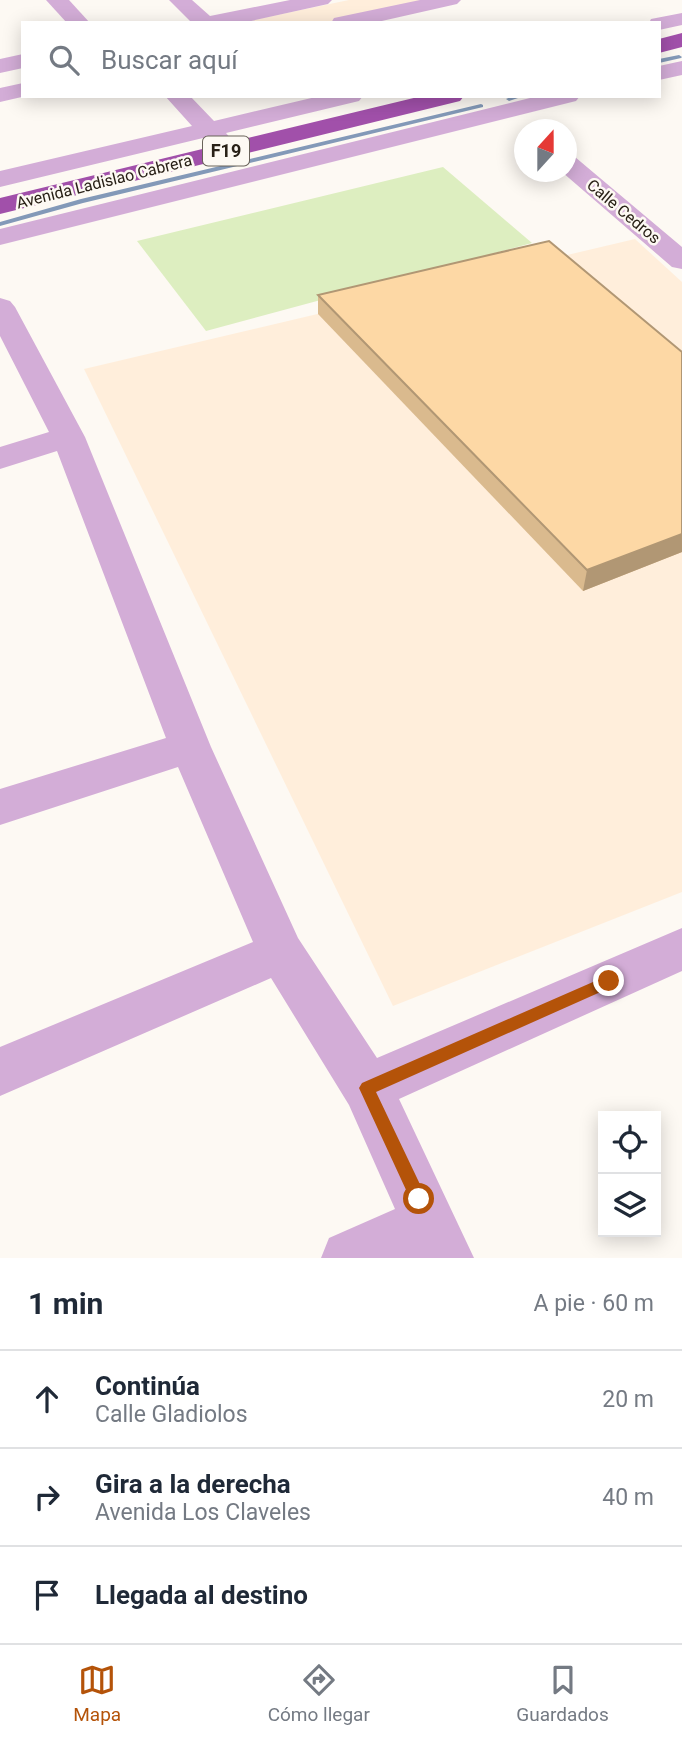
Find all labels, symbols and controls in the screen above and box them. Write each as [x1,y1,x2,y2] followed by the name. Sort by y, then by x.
[21,21,661,98] search box
[45,41,83,79] icon: search
[101,45,238,75] text: Buscar aquí
[514,119,577,182] north arrow
[203,136,249,166] road number: F19
[14,150,194,213] street label: Avenida Ladislao Cabrera
[583,175,664,248] street label: Calle Cedros
[593,965,624,996] route end
[598,1111,661,1237] map controls
[598,1111,661,1174] button: locate
[598,1174,661,1237] button: layers
[403,1183,434,1214] route start
[28,1286,103,1321] text: 1 min
[533,1290,654,1317] text: A pie · 60 m
[95,1371,200,1401] text: Continúa
[28,1380,66,1418] icon: ahead
[602,1386,654,1413] text: 20 m
[95,1401,248,1428] text: Calle Gladiolos
[95,1469,291,1499] text: Gira a la derecha
[28,1478,66,1516] icon: right
[602,1484,654,1511] text: 40 m
[95,1499,311,1526] text: Avenida Los Claveles
[28,1576,66,1614] icon: arrive
[95,1580,308,1610] text: Llegada al destino
[73,1661,121,1726] tab: Mapa
[268,1661,370,1726] tab: Cómo llegar
[516,1661,609,1726] tab: Guardados

